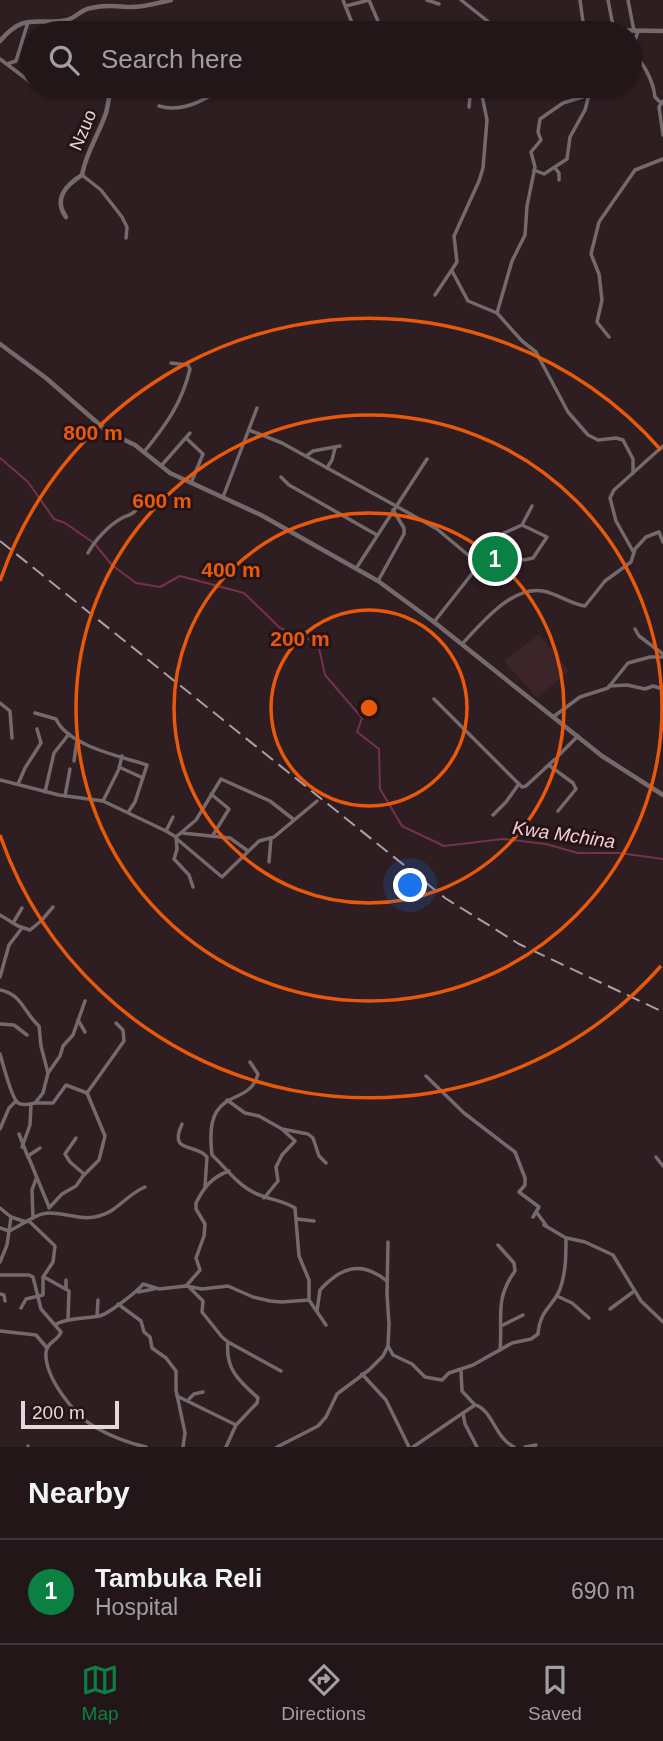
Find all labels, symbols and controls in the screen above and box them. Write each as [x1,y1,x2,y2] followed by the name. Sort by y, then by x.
[21,21,642,98] search box
[45,41,83,79] icon: search
[101,44,243,74] text: Search here
[66,107,100,153] street label: Nzuo
[63,421,123,444] text: 800 m
[132,489,192,512] text: 600 m
[472,533,518,585] pin: 1
[201,558,261,581] text: 400 m
[270,627,330,650] text: 200 m
[357,696,381,720] centre of rings
[511,817,617,852] water label: Kwa Mchina
[393,868,427,902] your location
[21,1398,119,1430] scale bar
[32,1402,85,1423] text: 200 m
[28,1476,130,1509] text: Nearby
[95,1563,262,1593] text: Tambuka Reli
[45,1578,57,1604] text: 1
[571,1578,635,1604] text: 690 m
[95,1594,178,1620] text: Hospital
[81,1661,119,1725] tab: Map
[281,1661,366,1725] tab: Directions
[528,1661,582,1725] tab: Saved

